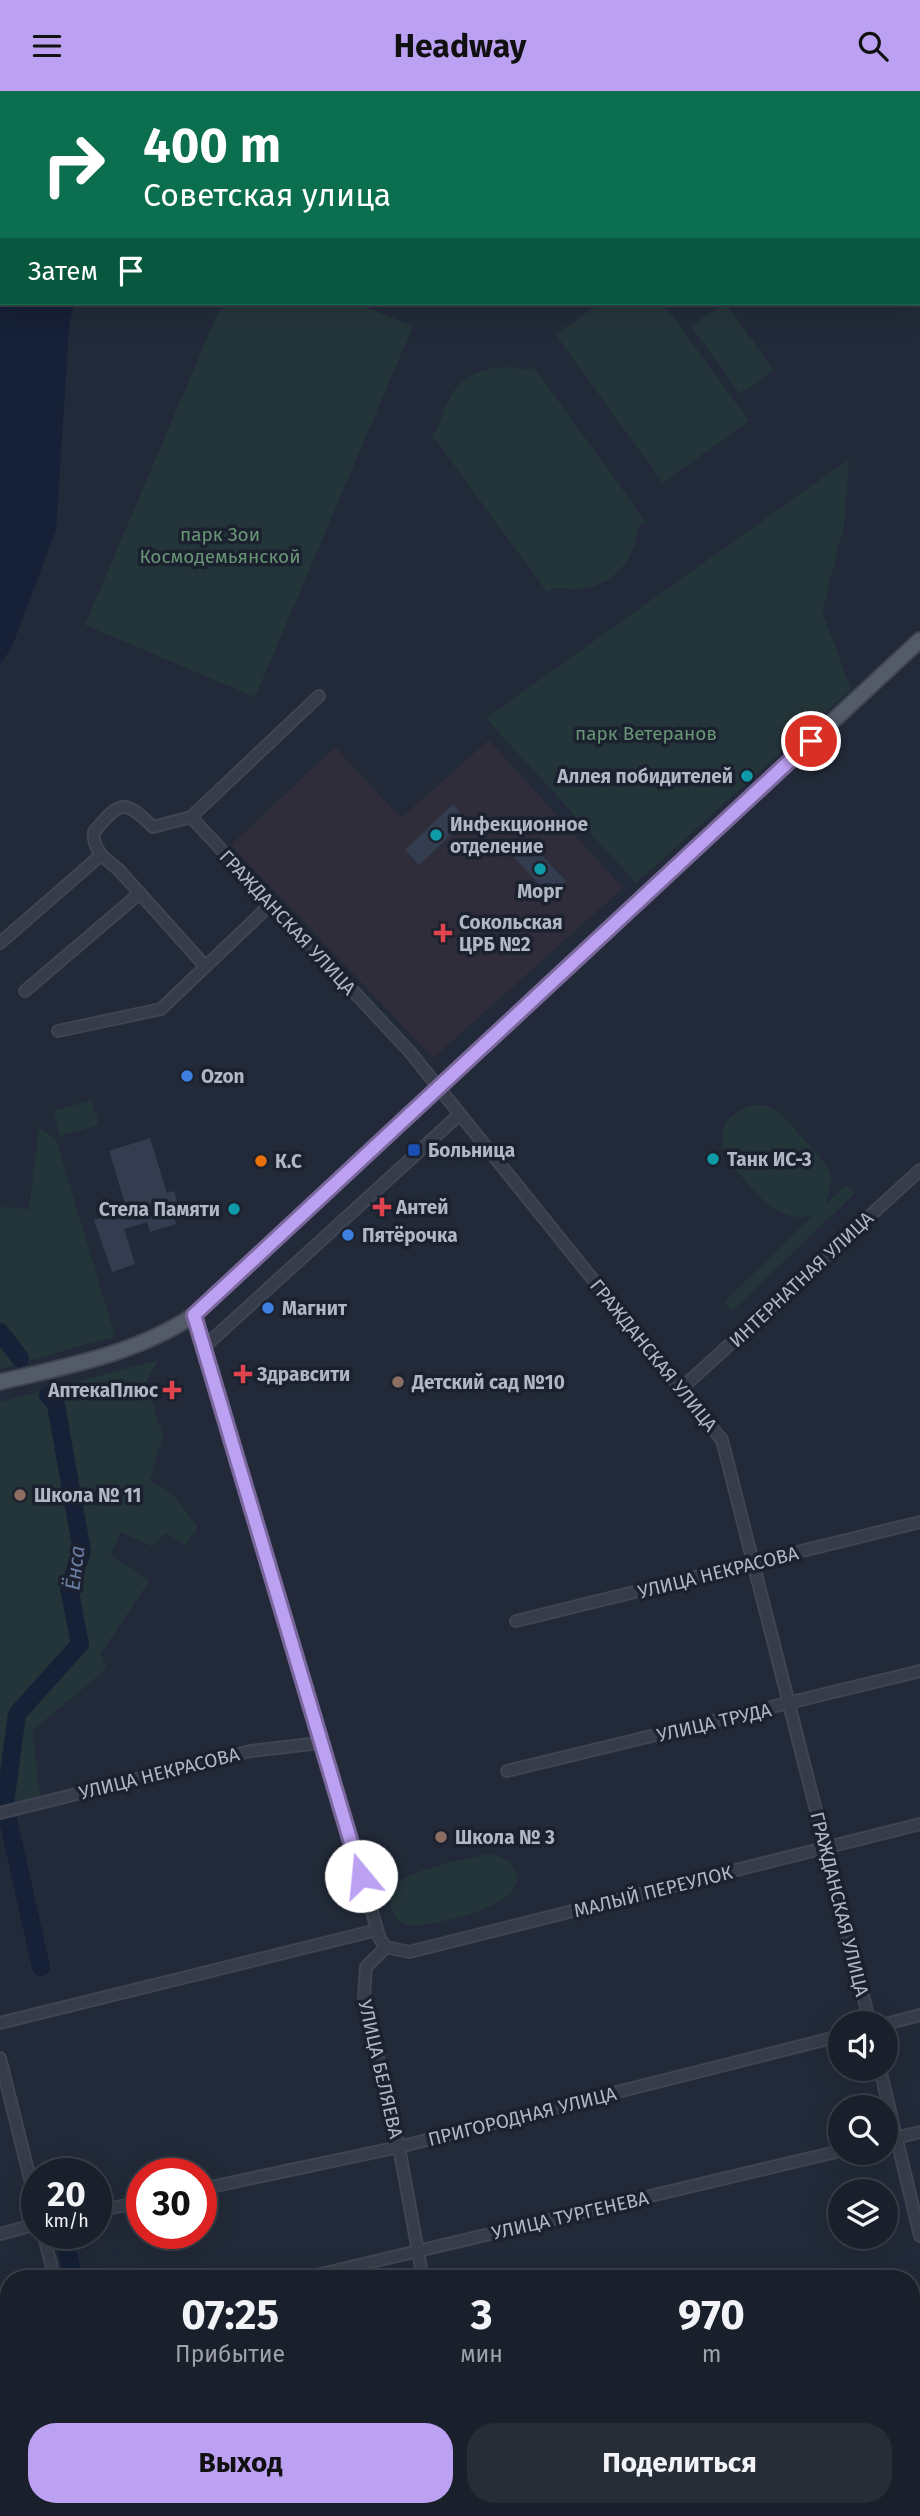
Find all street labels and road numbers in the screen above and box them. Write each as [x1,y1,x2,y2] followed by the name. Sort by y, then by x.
[215,845,361,1000] street label: ГРАЖДАНСКАЯ УЛИЦА
[724,1206,878,1352] street label: ИНТЕРНАТНАЯ УЛИЦА
[585,1274,722,1436] street label: ГРАЖДАНСКАЯ УЛИЦА
[636,1541,801,1604] street label: УЛИЦА НЕКРАСОВА
[655,1698,774,1747] street label: УЛИЦА ТРУДА
[77,1742,242,1805] street label: УЛИЦА НЕКРАСОВА
[805,1809,874,1999] street label: ГРАЖДАНСКАЯ УЛИЦА
[571,1861,735,1922] street label: МАЛЫЙ ПЕРЕУЛОК
[353,1998,408,2141] street label: УЛИЦА БЕЛЯЕВА
[426,2082,619,2151] street label: ПРИГОРОДНАЯ УЛИЦА
[489,2186,651,2245] street label: УЛИЦА ТУРГЕНЕВА

